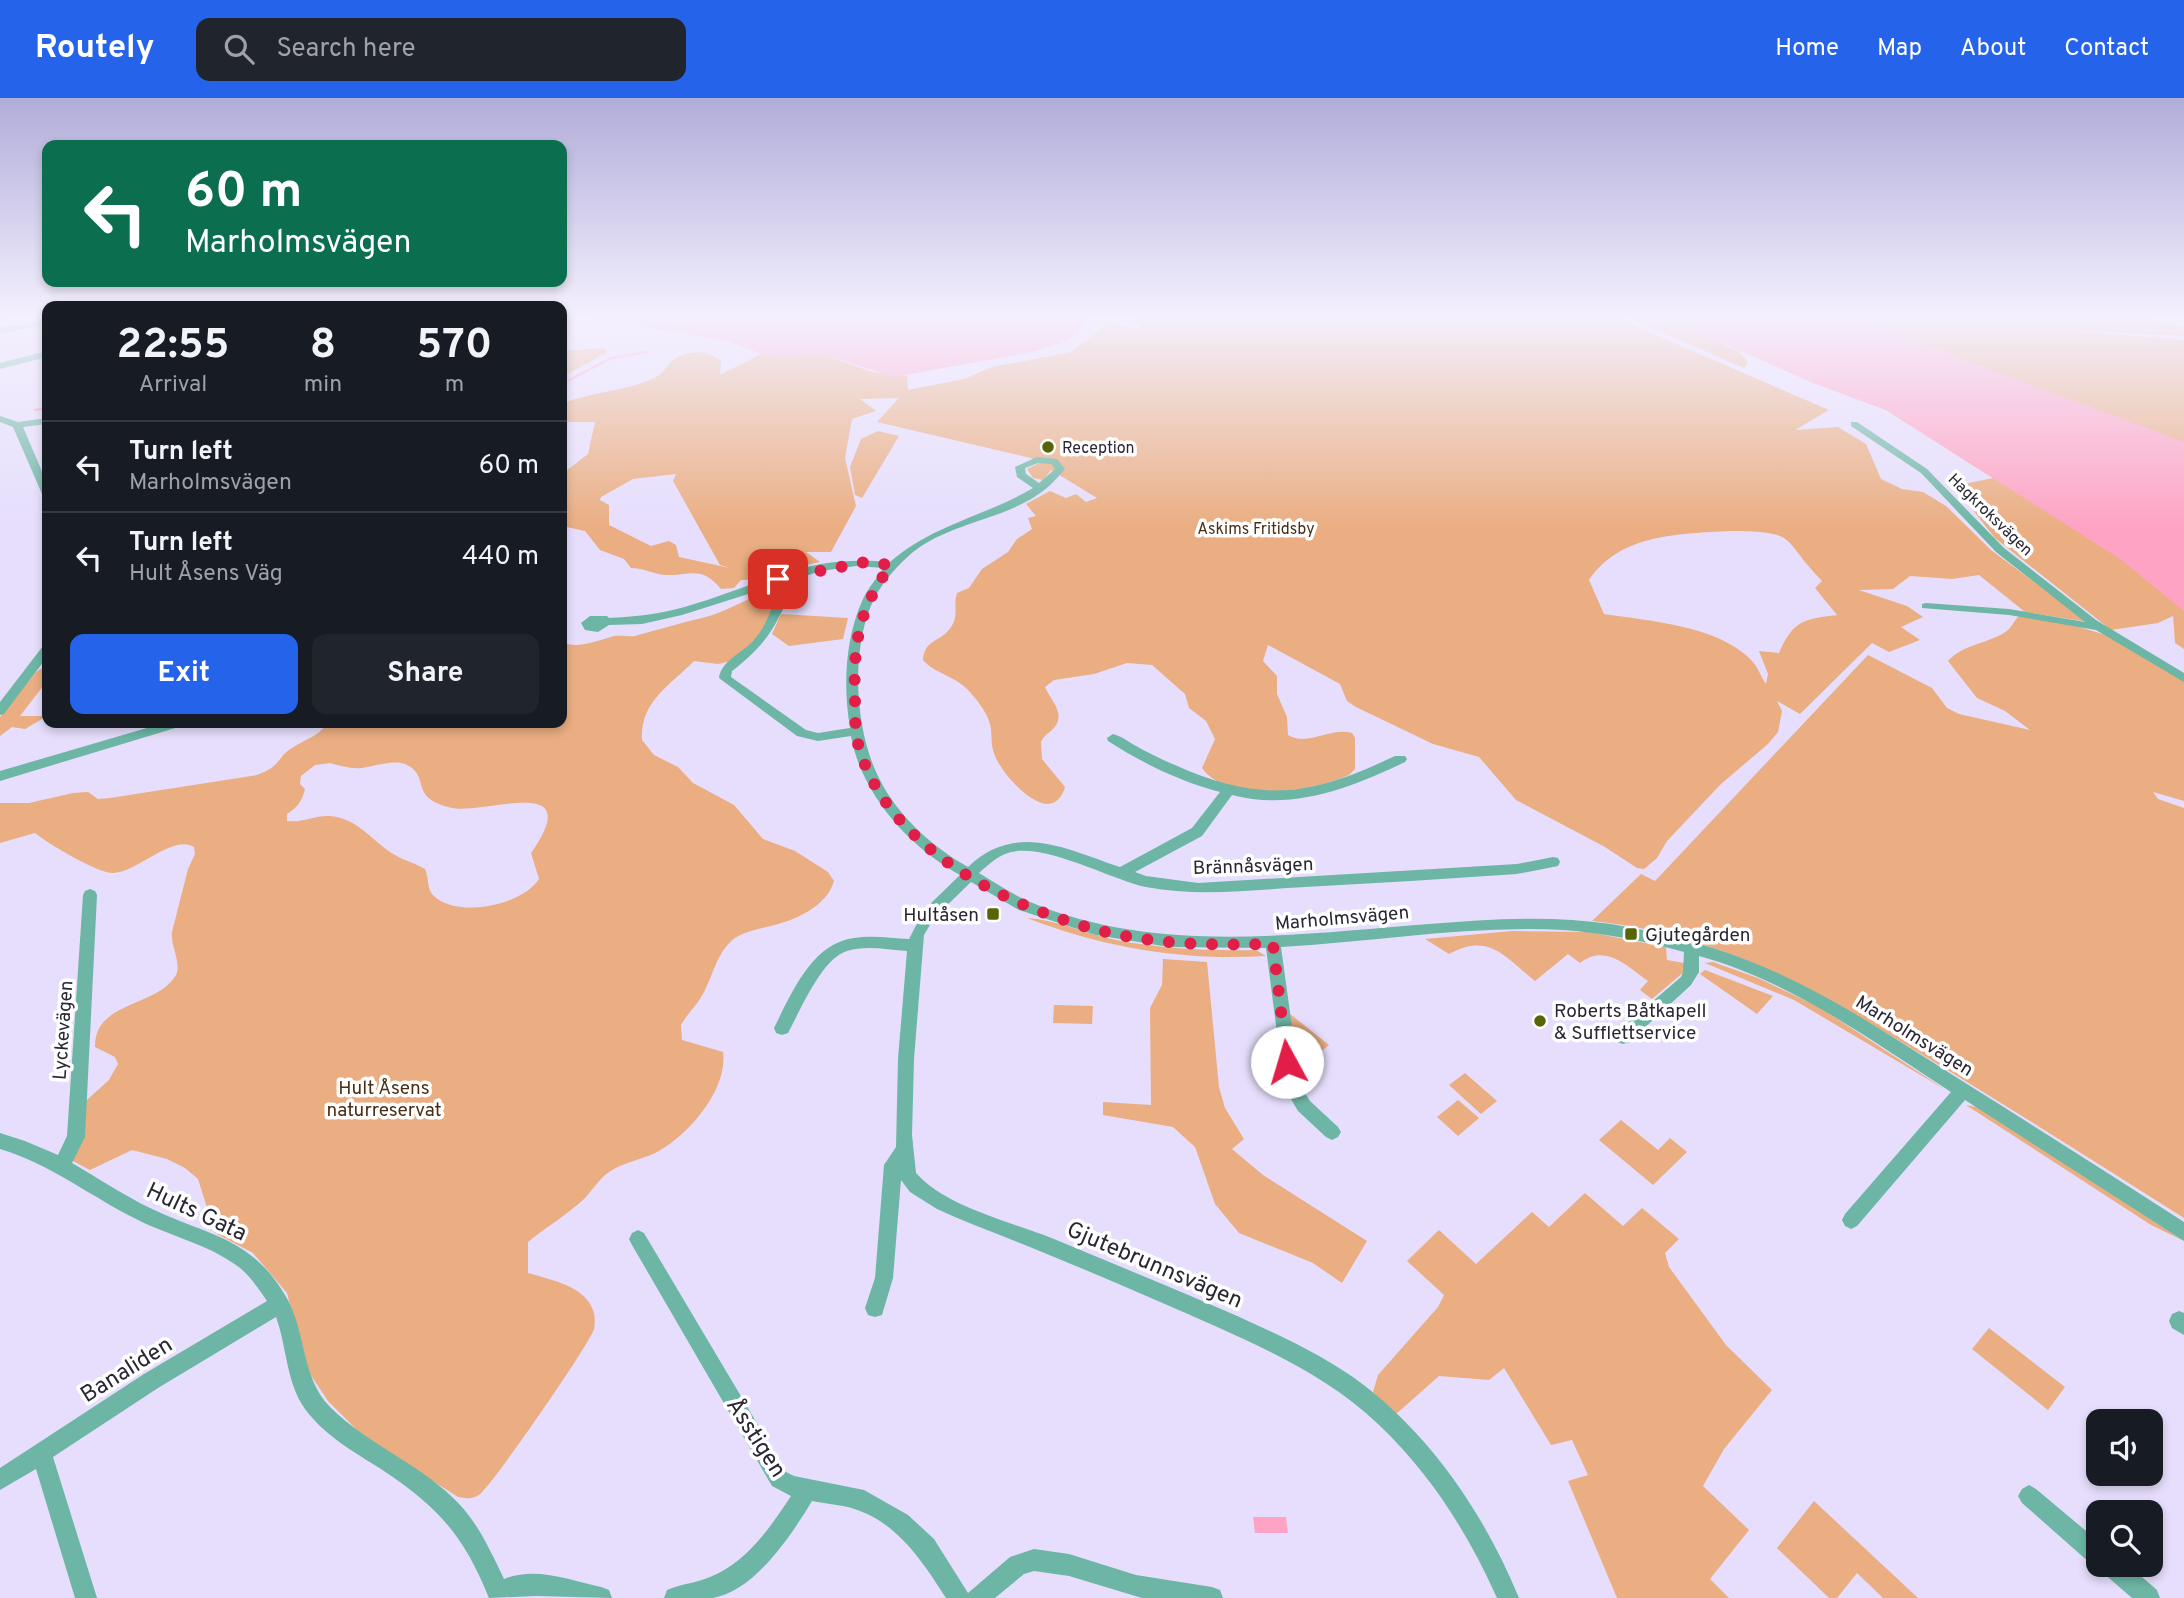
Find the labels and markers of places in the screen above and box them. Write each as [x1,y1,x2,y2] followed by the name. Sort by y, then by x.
[1040,439,1056,455] marker: Reception
[1062,439,1135,459] place label: Reception
[748,549,808,609] pin
[903,904,979,928] place label: Hultåsen
[985,906,1001,922] marker: Hultåsen
[1645,924,1751,948] place label: Gjutegården
[1623,926,1639,942] marker: Gjutegården
[1554,1000,1707,1046] place label: Roberts Båtkapell & Sufflettservice
[1532,1013,1548,1029] marker: Roberts Båtkapell & Sufflettservice

